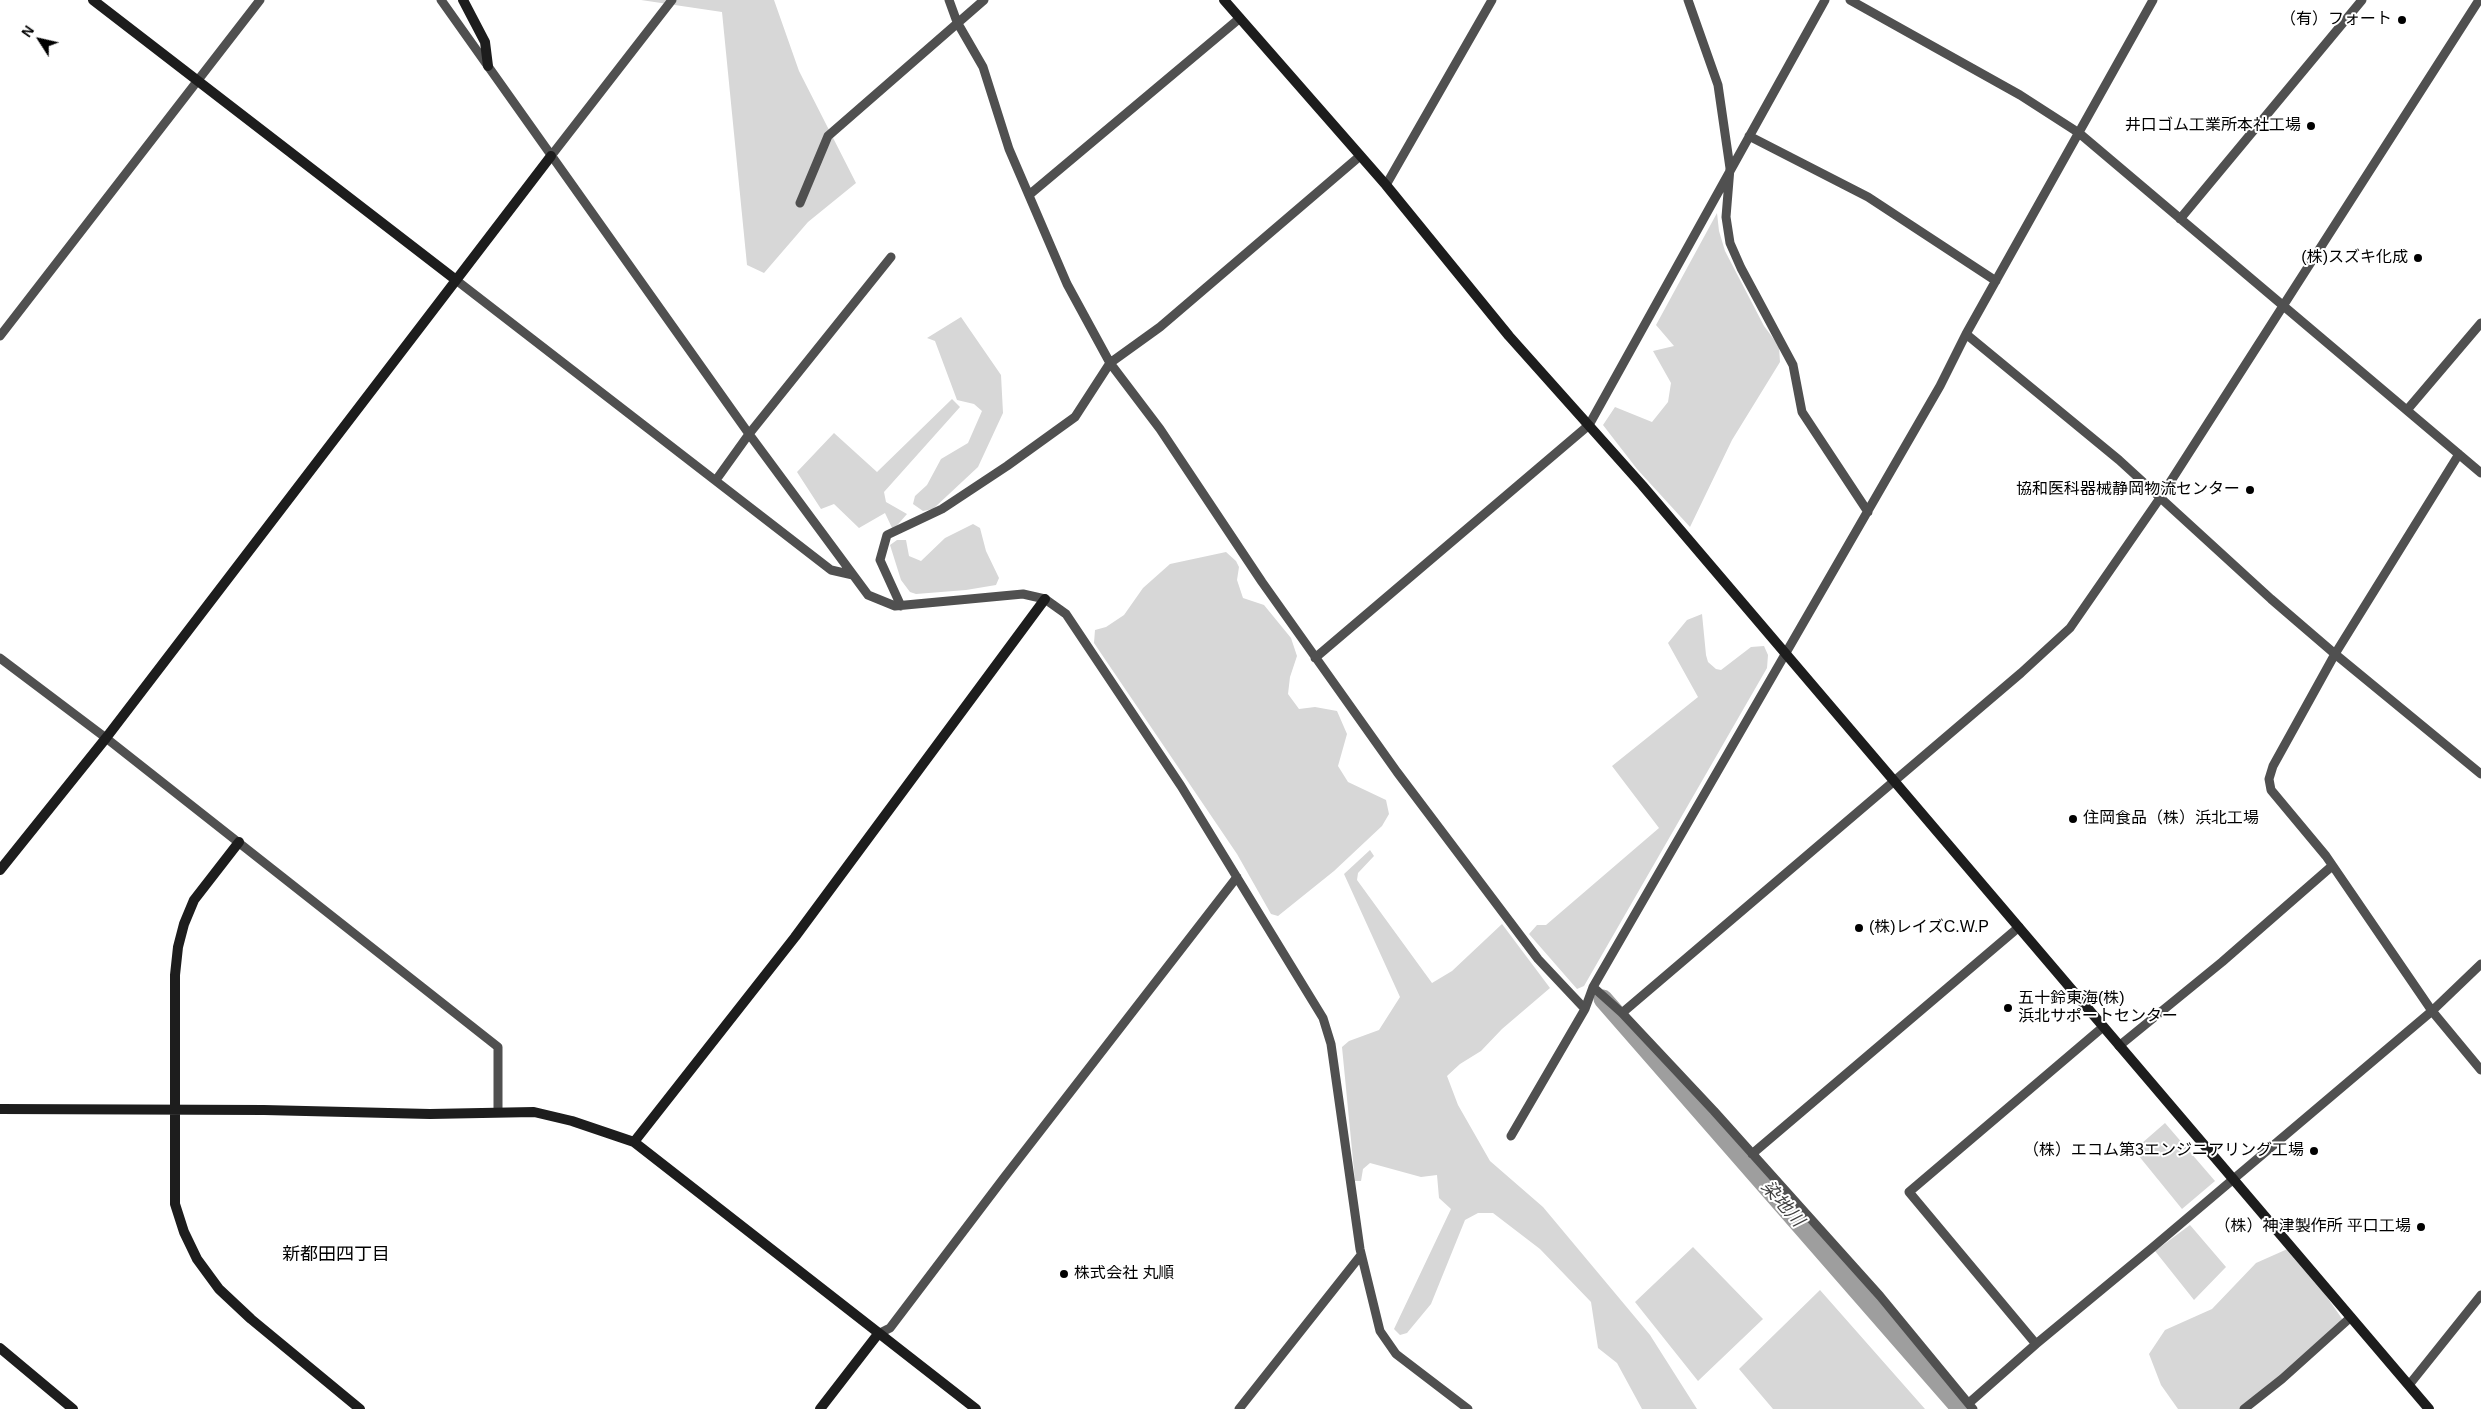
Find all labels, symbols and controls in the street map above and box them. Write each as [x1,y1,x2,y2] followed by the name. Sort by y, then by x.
[2280,10,2392,30] place label: （有）フォート
[2396,14,2408,26] marker: （有）フォート
[15,15,65,65] north arrow
[18,23,37,40] text: N
[2125,116,2301,136] place label: 井口ゴム工業所本社工場
[2305,120,2317,132] marker: 井口ゴム工業所本社工場
[2301,248,2408,268] place label: (株)スズキ化成
[2412,252,2424,264] marker: (株)スズキ化成
[2016,480,2240,500] place label: 協和医科器械静岡物流センター
[2244,484,2256,496] marker: 協和医科器械静岡物流センター
[2083,809,2259,829] place label: 住岡食品（株）浜北工場
[2067,813,2079,825] marker: 住岡食品（株）浜北工場
[1869,918,1989,938] place label: (株)レイズC.W.P
[1853,922,1865,934] marker: (株)レイズC.W.P
[2018,989,2178,1027] place label: 五十鈴東海(株) 浜北サポートセンター
[2002,1002,2014,1014] marker: 五十鈴東海(株) 浜北サポートセンター
[2023,1141,2304,1161] place label: （株）エコム第3エンジニアリング工場
[2308,1145,2320,1157] marker: （株）エコム第3エンジニアリング工場
[1756,1177,1808,1231] water label: 染地川
[2215,1217,2411,1237] place label: （株）神津製作所 平口工場
[2415,1221,2427,1233] marker: （株）神津製作所 平口工場
[282,1244,390,1266] district label: 新都田四丁目
[1074,1264,1174,1284] place label: 株式会社 丸順
[1058,1268,1070,1280] marker: 株式会社 丸順

